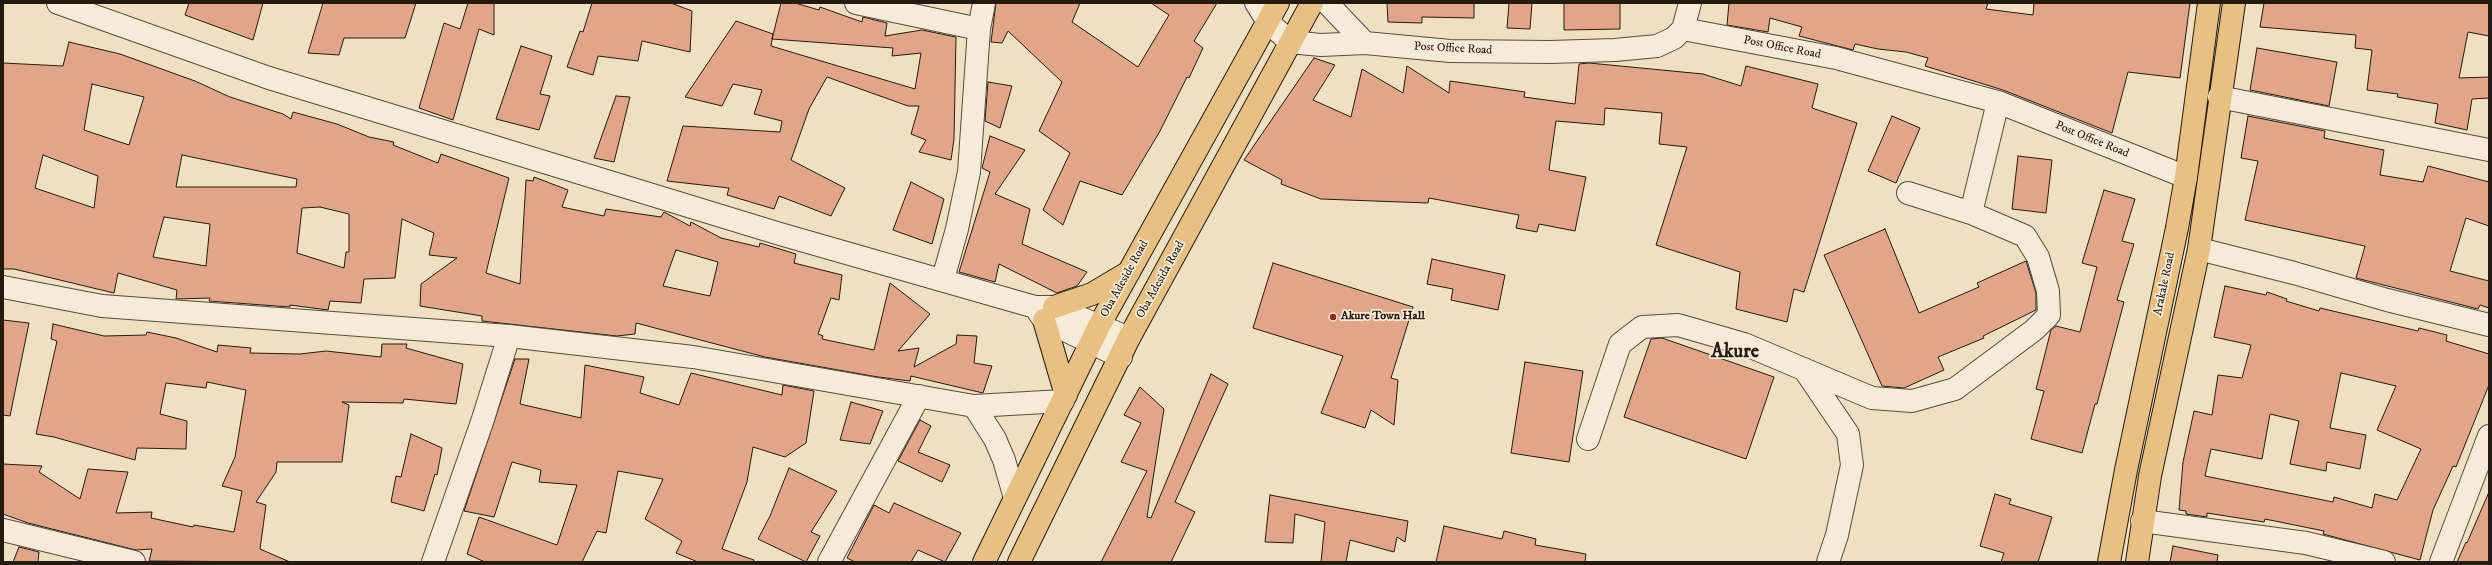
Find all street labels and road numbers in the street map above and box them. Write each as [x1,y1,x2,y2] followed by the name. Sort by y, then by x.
[1742,33,1822,63] street label: Post Office Road
[1413,40,1493,58] street label: Post Office Road
[2053,119,2131,161] street label: Post Office Road
[1098,238,1152,320] street label: Oba Adeside Road
[1134,239,1188,321] street label: Oba Adesida Road
[2151,251,2179,317] street label: Arakale Road

